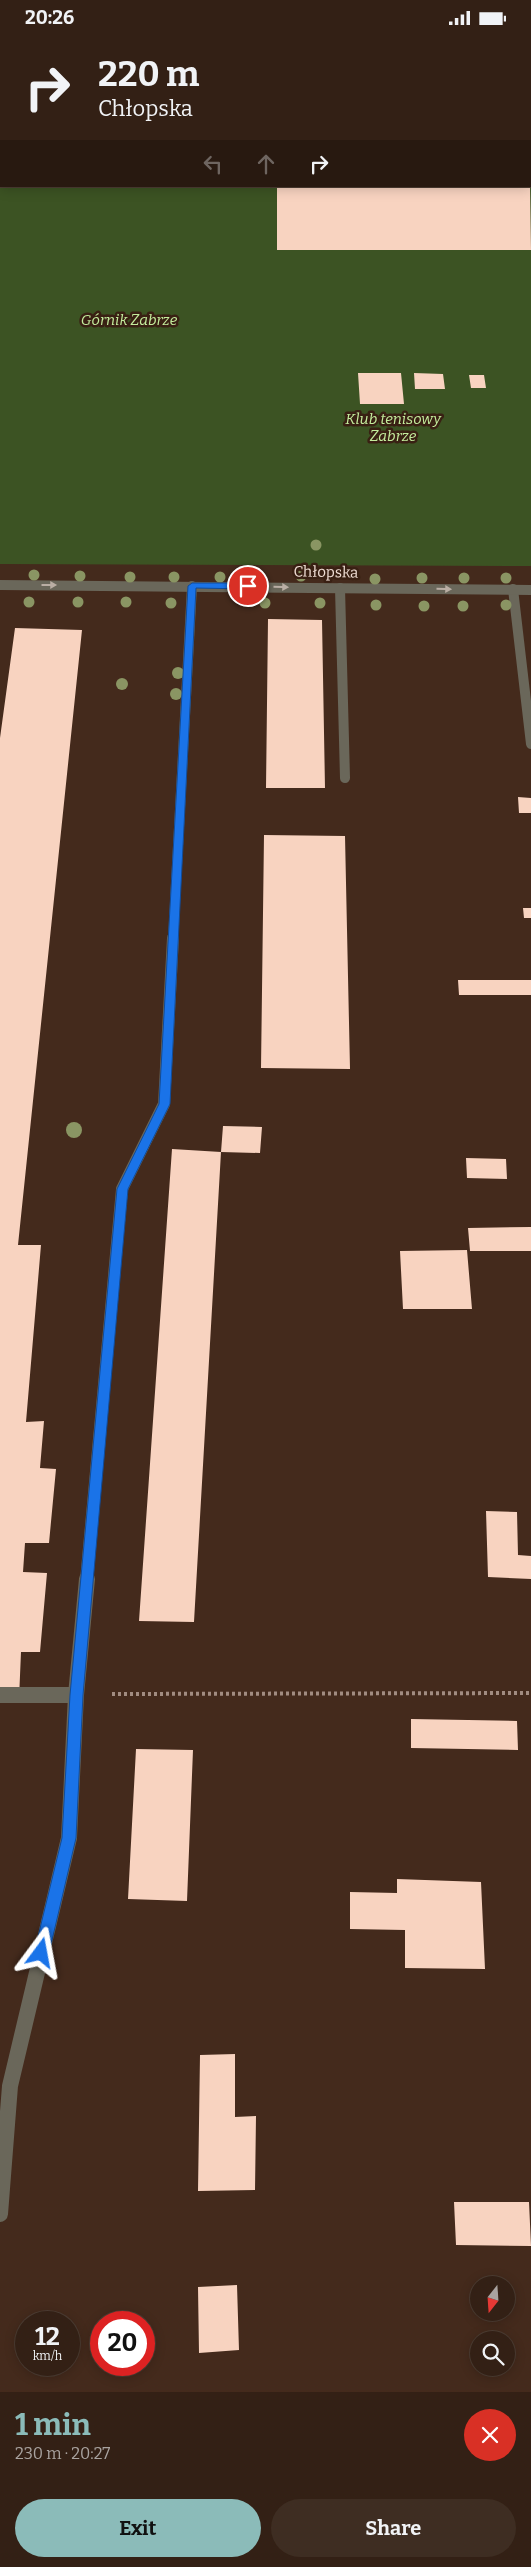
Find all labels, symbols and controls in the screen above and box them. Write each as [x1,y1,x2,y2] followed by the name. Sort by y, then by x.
[25,6,74,29] text: 20:26
[98,53,199,95] text: 220 m
[15,55,80,120] icon: right
[98,95,193,122] text: Chłopska
[199,150,227,178] icon: left
[252,150,280,178] icon: ahead
[305,150,333,178] icon: right
[81,311,178,329] park label: Górnik Zabrze
[345,410,442,445] park label: Klub tenisowy Zabrze
[294,562,358,582] street label: Chłopska
[227,565,269,607] pin
[234,572,262,600] icon: arrive
[41,581,57,589] one-way arrow
[273,583,289,591] one-way arrow
[436,585,452,593] one-way arrow
[14,1926,66,1978] position arrow
[470,2276,515,2321] north arrow
[470,2276,515,2376] map controls
[90,2311,155,2376] speed limit sign: 20
[35,2322,60,2352] text: 12
[470,2331,515,2376] button: search
[33,2349,62,2363] text: km/h
[15,2407,91,2443] text: 1 min
[464,2409,516,2461] button: close
[15,2444,110,2463] text: 230 m · 20:27
[15,2499,261,2557] button: Exit
[271,2499,516,2557] button: Share

